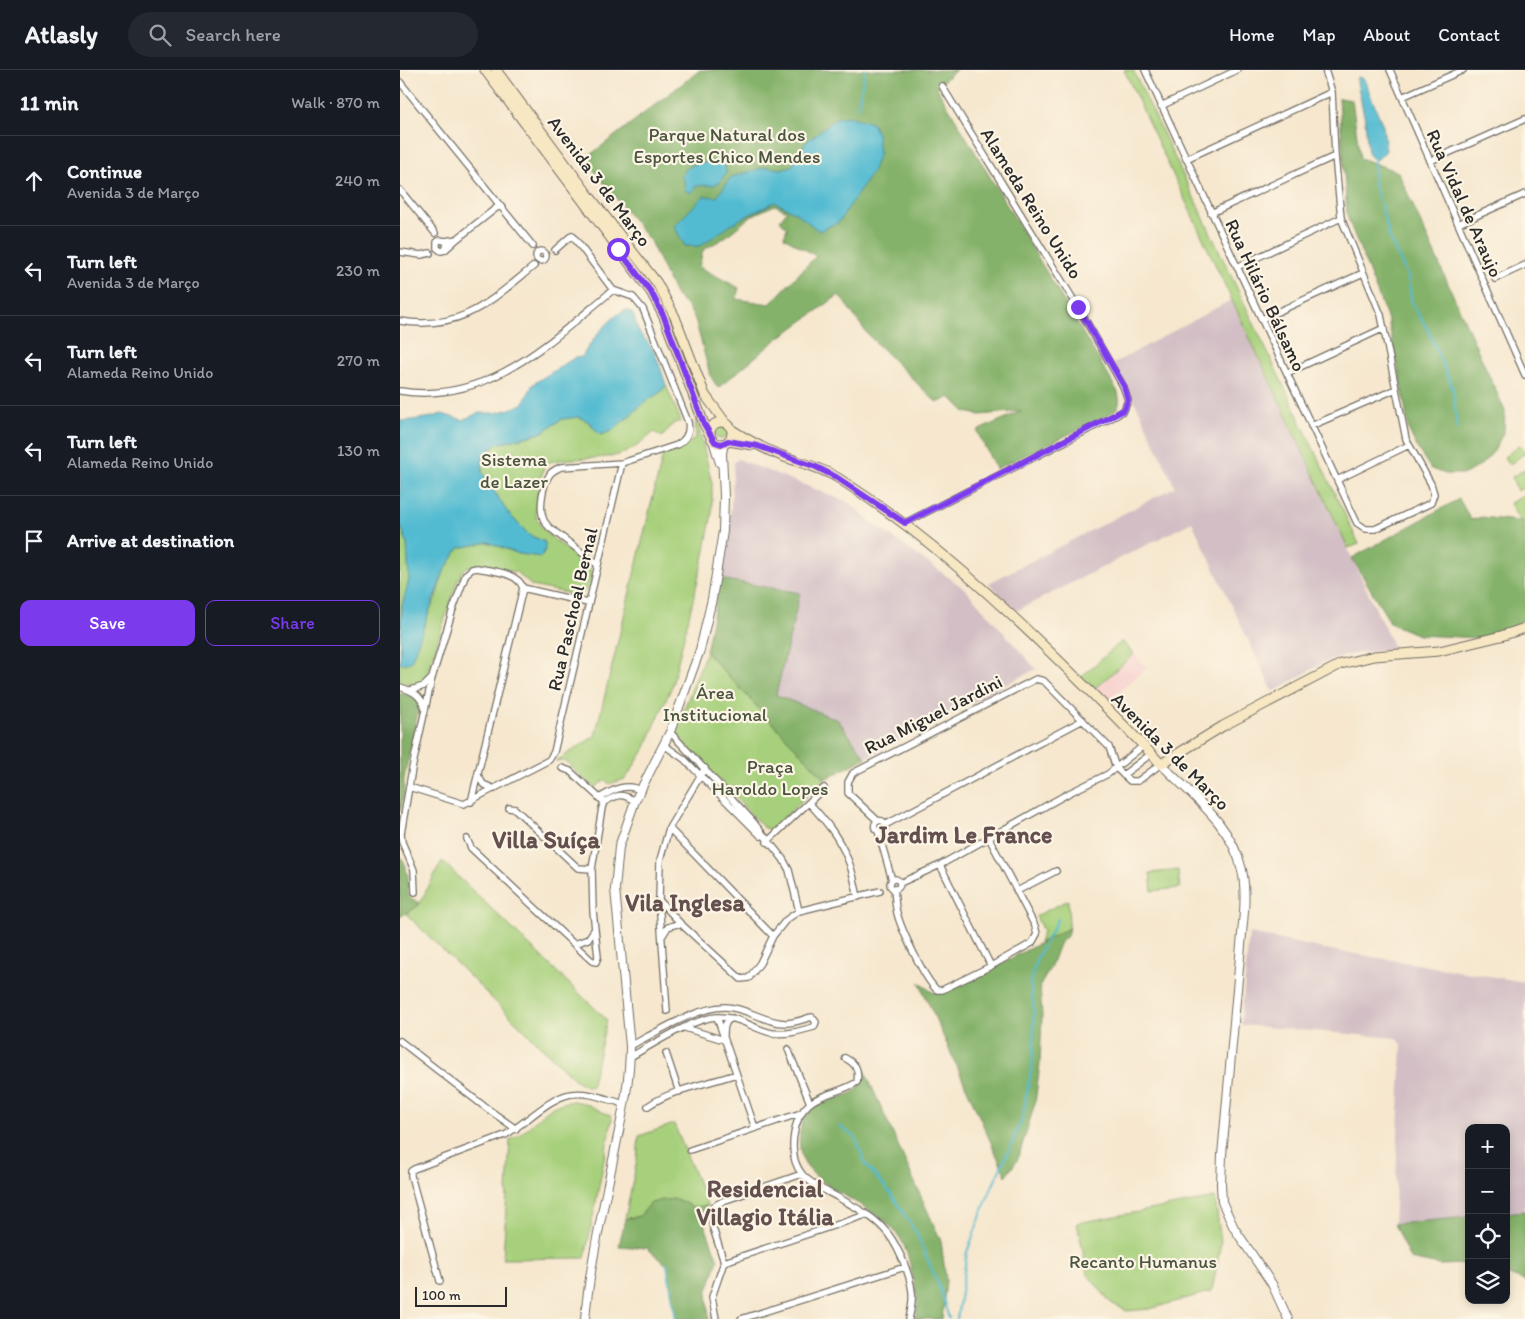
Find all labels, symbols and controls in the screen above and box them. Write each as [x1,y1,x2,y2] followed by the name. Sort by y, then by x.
[128,12,478,57] search box
[25,20,98,49] text: Atlasly
[146,21,174,49] icon: search
[186,23,281,46] text: Search here
[1229,24,1275,46] text: Home
[1303,24,1336,46] text: Map
[1364,24,1410,46] text: About
[1438,24,1500,46] text: Contact
[20,90,78,115] text: 11 min
[291,93,380,112] text: Walk · 870 m
[543,111,656,251] street label: Avenida 3 de Março
[634,123,820,168] park label: Parque Natural dos Esportes Chico Mendes
[976,123,1087,283] street label: Alameda Reino Unido
[1422,126,1508,281] street label: Rua Vidal de Araujo
[67,160,142,183] text: Continue
[20,167,48,195] icon: ahead
[335,171,380,190] text: 240 m
[67,183,200,202] text: Avenida 3 de Março
[1220,215,1311,375] street label: Rua Hilário Bálsamo
[607,238,630,261] route start
[67,250,137,273] text: Turn left
[20,257,48,285] icon: left
[336,261,380,280] text: 230 m
[67,273,200,292] text: Avenida 3 de Março
[1067,296,1090,319] route end
[67,340,137,363] text: Turn left
[20,347,48,375] icon: left
[337,351,380,370] text: 270 m
[67,363,213,382] text: Alameda Reino Unido
[67,430,137,453] text: Turn left
[20,437,48,465] icon: left
[337,441,380,460] text: 130 m
[480,448,548,493] park label: Sistema de Lazer
[67,453,213,472] text: Alameda Reino Unido
[543,525,603,693] street label: Rua Paschoal Bernal
[20,527,48,555] icon: arrive
[67,529,234,552] text: Arrive at destination
[20,600,195,646] button: Save
[205,600,380,646] button: Share
[860,670,1006,759] street label: Rua Miguel Jardini
[663,681,768,726] park label: Área Institucional
[1107,688,1234,815] street label: Avenida 3 de Março
[712,755,828,800] park label: Praça Haroldo Lopes
[875,820,1052,849] district label: Jardim Le France
[492,825,600,855] district label: Villa Suíça
[625,888,745,918] district label: Vila Inglesa
[1465,1124,1510,1304] map controls
[1465,1124,1510,1169] button: +
[1465,1169,1510,1214] button: −
[696,1174,834,1232] district label: Residencial Villagio Itália
[1465,1214,1510,1259] button: locate
[1069,1250,1217,1273] park label: Recanto Humanus
[1465,1259,1510,1304] button: layers
[415,1284,508,1307] scale bar
[422,1287,461,1304] text: 100 m

